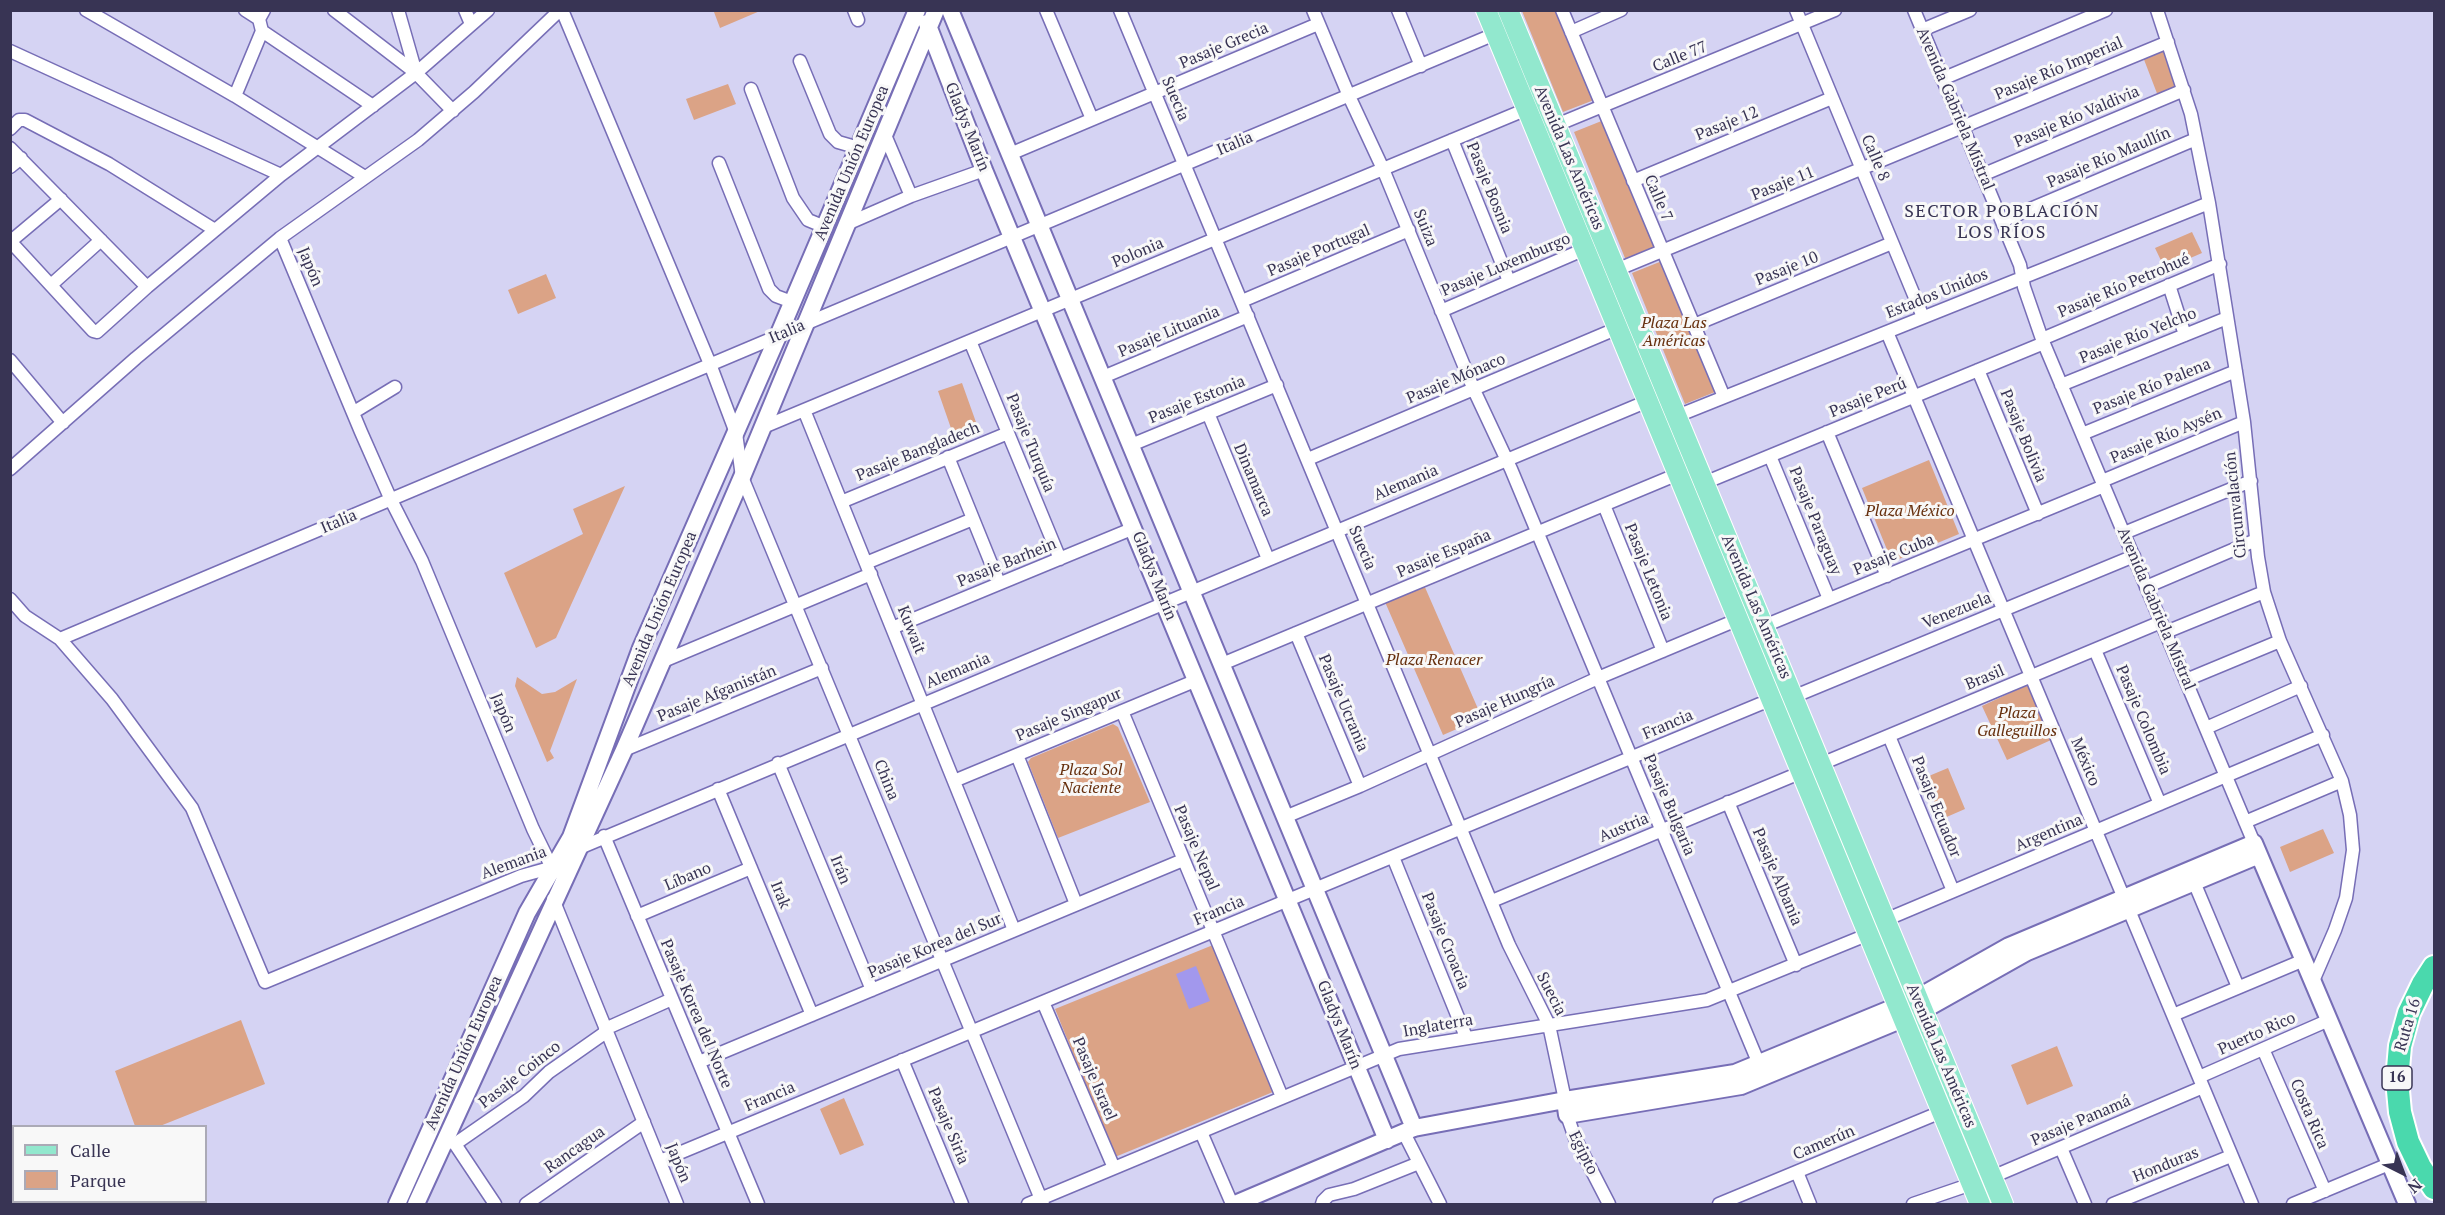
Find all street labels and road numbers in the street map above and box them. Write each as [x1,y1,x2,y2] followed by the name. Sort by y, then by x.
[1177,19,1271,73] street label: Pasaje Grecia
[1912,25,1998,193] street label: Avenida Gabriela Mistral
[1992,33,2126,105] street label: Pasaje Río Imperial
[1650,37,1710,77] street label: Calle 77
[1157,74,1193,124] street label: Suecia
[940,80,994,174] street label: Gladys Marín
[811,82,893,244] street label: Avenida Unión Europea
[2012,82,2142,152] street label: Pasaje Río Valdivia
[1530,83,1608,233] street label: Avenida Las Américas
[1693,103,1761,145] street label: Pasaje 12
[2045,123,2173,193] street label: Pasaje Río Maullín
[1214,128,1256,160] street label: Italia
[1857,132,1893,184] street label: Calle 8
[1462,139,1516,237] street label: Pasaje Bosnia
[1749,163,1817,205] street label: Pasaje 11
[1640,172,1676,224] street label: Calle 7
[1409,207,1441,249] street label: Suiza
[1265,221,1373,281] street label: Pasaje Portugal
[1439,229,1573,301] street label: Pasaje Luxemburgo
[1109,234,1167,272] street label: Polonia
[293,244,327,290] street label: Japón
[1753,248,1821,290] street label: Pasaje 10
[2055,250,2193,322] street label: Pasaje Río Petrohué
[1883,265,1991,323] street label: Estados Unidos
[1115,302,1223,362] street label: Pasaje Lituania
[2077,304,2199,368] street label: Pasaje Río Yelcho
[766,316,808,348] street label: Italia
[1404,350,1508,408] street label: Pasaje Mónaco
[2090,355,2214,419] street label: Pasaje Río Palena
[1146,372,1248,428] street label: Pasaje Estonia
[1827,374,1909,422] street label: Pasaje Perú
[1996,387,2050,485] street label: Pasaje Bolivia
[1001,391,1059,495] street label: Pasaje Turquía
[2107,404,2225,468] street label: Pasaje Río Aysén
[853,418,983,486] street label: Pasaje Bangladech
[1229,441,1277,519] street label: Dinamarca
[2221,451,2251,559] street label: Circunvalación
[1371,461,1441,505] street label: Alemania
[1785,464,1845,578] street label: Pasaje Paraguay
[318,506,360,538] street label: Italia
[1620,521,1676,623] street label: Pasaje Letonia
[1344,523,1380,573] street label: Suecia
[2113,525,2199,693] street label: Avenida Gabriela Mistral
[1394,526,1494,582] street label: Pasaje España
[619,528,701,690] street label: Avenida Unión Europea
[1127,529,1181,623] street label: Gladys Marín
[1851,530,1937,580] street label: Pasaje Cuba
[1717,532,1795,682] street label: Avenida Las Américas
[955,534,1059,592] street label: Pasaje Barhein
[1920,588,1994,634] street label: Venezuela
[893,603,929,657] street label: Kuwait
[923,649,993,693] street label: Alemania
[1314,651,1372,755] street label: Pasaje Ucrania
[655,661,779,727] street label: Pasaje Afganistán
[1963,661,2007,695] street label: Brasil
[2111,662,2175,778] street label: Pasaje Colombia
[1452,671,1558,733] street label: Pasaje Hungría
[1013,684,1125,746] street label: Pasaje Singapur
[486,690,520,736] street label: Japón
[1640,706,1696,744] street label: Francia
[2066,735,2104,789] street label: México
[1639,751,1699,859] street label: Pasaje Bulgaria
[1907,754,1965,860] street label: Pasaje Ecuador
[869,757,903,803] street label: China
[1169,802,1223,894] street label: Pasaje Nepal
[1596,809,1652,847] street label: Austria
[2012,810,2086,856] street label: Argentina
[1748,825,1806,929] street label: Pasaje Albania
[479,842,549,884] street label: Alemania
[826,853,854,887] street label: Irán
[662,859,714,895] street label: Líbano
[766,878,794,912] street label: Irak
[1417,890,1473,992] street label: Pasaje Croacia
[1191,892,1247,930] street label: Francia
[865,909,1005,983] street label: Pasaje Korea del Sur
[656,937,736,1091] street label: Pasaje Korea del Norte
[1532,969,1570,1019] street label: Suecia
[421,973,507,1133] street label: Avenida Unión Europea
[1312,978,1366,1072] street label: Gladys Marín
[1902,981,1980,1131] street label: Avenida Las Américas
[2391,996,2425,1054] street label: Ruta 16
[2215,1008,2299,1060] street label: Puerto Rico
[1401,1010,1475,1042] street label: Inglaterra
[1068,1034,1120,1124] street label: Pasaje Israel
[475,1037,565,1113] street label: Pasaje Coinco
[2382,1066,2412,1090] road number: 16
[2286,1076,2332,1152] street label: Costa Rica
[742,1078,798,1116] street label: Francia
[923,1085,973,1167] street label: Pasaje Siria
[2028,1091,2134,1151] street label: Pasaje Panamá
[1790,1121,1858,1165] street label: Camerún
[541,1122,609,1178] street label: Rancagua
[1564,1128,1602,1178] street label: Egipto
[661,1140,695,1186] street label: Japón
[2130,1143,2202,1187] street label: Honduras

